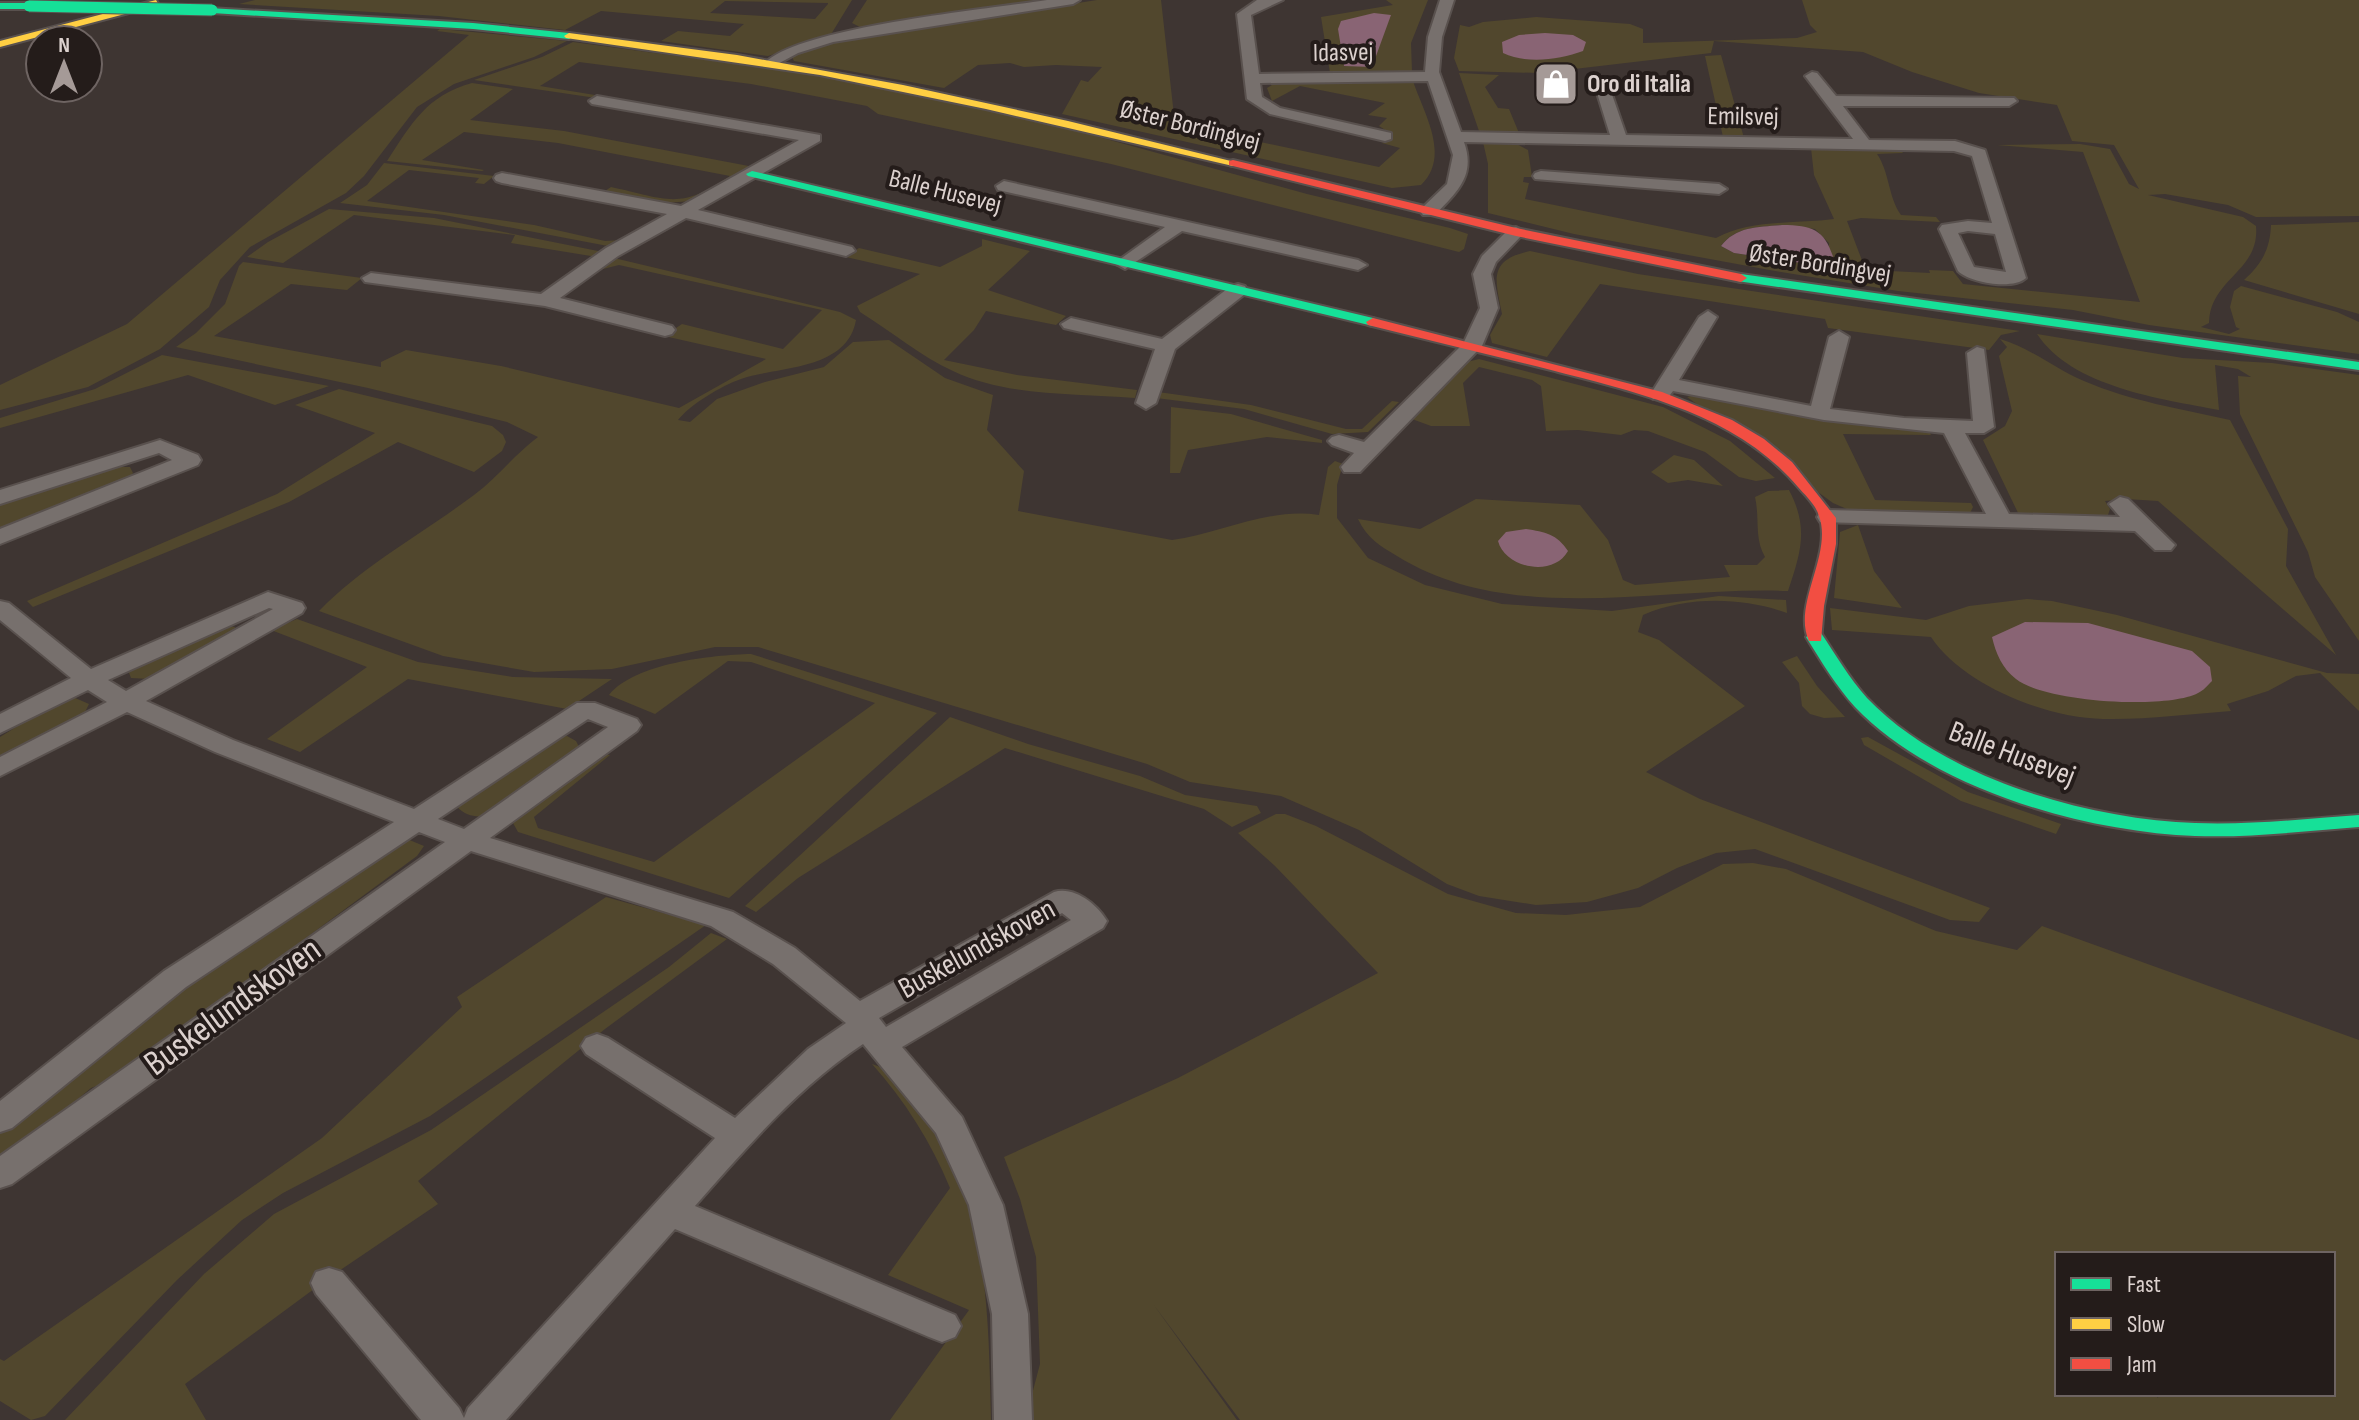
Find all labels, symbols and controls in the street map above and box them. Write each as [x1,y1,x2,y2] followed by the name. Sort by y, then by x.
[24,24,104,104] north arrow
[58,32,70,59] text: N
[1313,37,1373,69] street label: Idasvej
[1532,60,1580,108] shop icon: Oro di Italia
[1587,69,1691,100] place label: Oro di Italia
[1117,94,1263,158] street label: Øster Bordingvej
[1707,101,1779,133] street label: Emilsvej
[886,163,1004,221] street label: Balle Husevej
[1747,238,1893,290] street label: Øster Bordingvej
[1944,714,2080,794] street label: Balle Husevej
[892,891,1062,1007] street label: Buskelundskoven
[136,928,330,1086] street label: Buskelundskoven
[2055,1252,2335,1396] legend
[2127,1270,2161,1299] text: Fast
[2127,1310,2165,1339] text: Slow
[2126,1350,2157,1379] text: Jam

